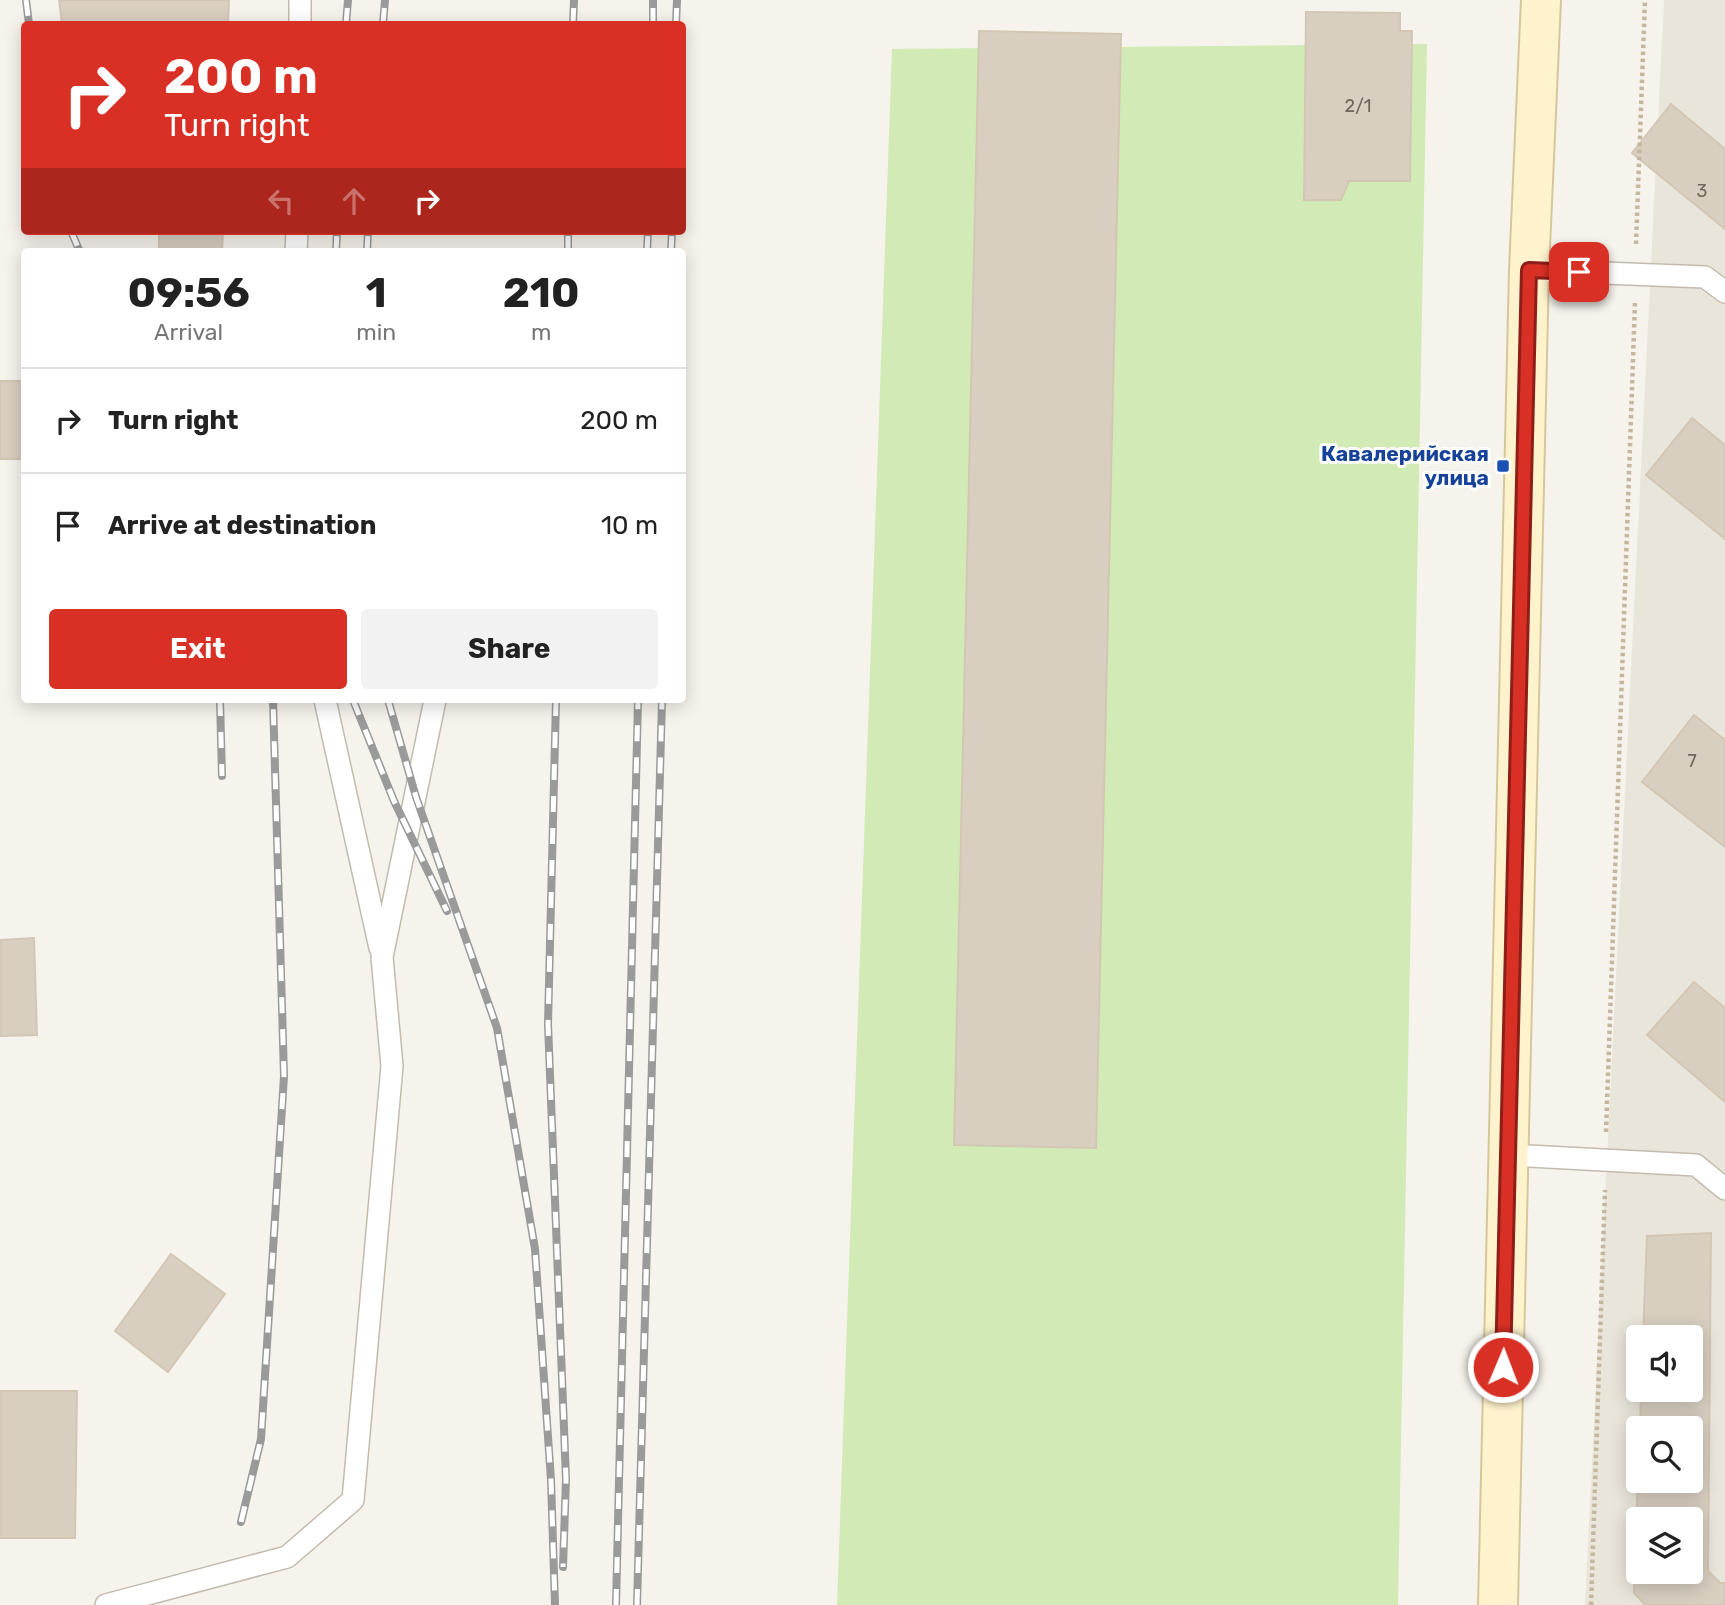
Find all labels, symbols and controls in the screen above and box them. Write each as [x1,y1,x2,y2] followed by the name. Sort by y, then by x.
[164,47,318,105] text: 200 m
[49,49,140,140] icon: right
[1345,95,1371,117] house number: 2/1
[164,106,309,144] text: Turn right
[1697,180,1707,202] house number: 3
[262,182,300,220] icon: left
[335,182,373,220] icon: ahead
[408,182,446,220] icon: right
[1549,242,1609,302] pin
[1560,253,1598,291] icon: arrive
[128,268,250,318] text: 09:56
[366,268,387,318] text: 1
[503,268,579,318] text: 210
[154,318,223,346] text: Arrival
[356,318,396,346] text: min
[531,318,551,346] text: m
[49,402,87,440] icon: right
[108,405,238,436] text: Turn right
[580,405,658,436] text: 200 m
[1321,441,1489,490] place label: Кавалерийская улица
[1495,458,1511,474] marker: Кавалерийская улица
[49,507,87,545] icon: arrive
[108,510,376,541] text: Arrive at destination
[601,510,658,541] text: 10 m
[49,609,347,689] button: Exit
[361,609,658,689] button: Share
[1687,750,1697,772] house number: 7
[1626,1325,1703,1584] map controls
[1626,1325,1703,1402] button: sound
[1466,1330,1540,1404] position arrow
[1626,1416,1703,1493] button: search
[1626,1507,1703,1584] button: layers

